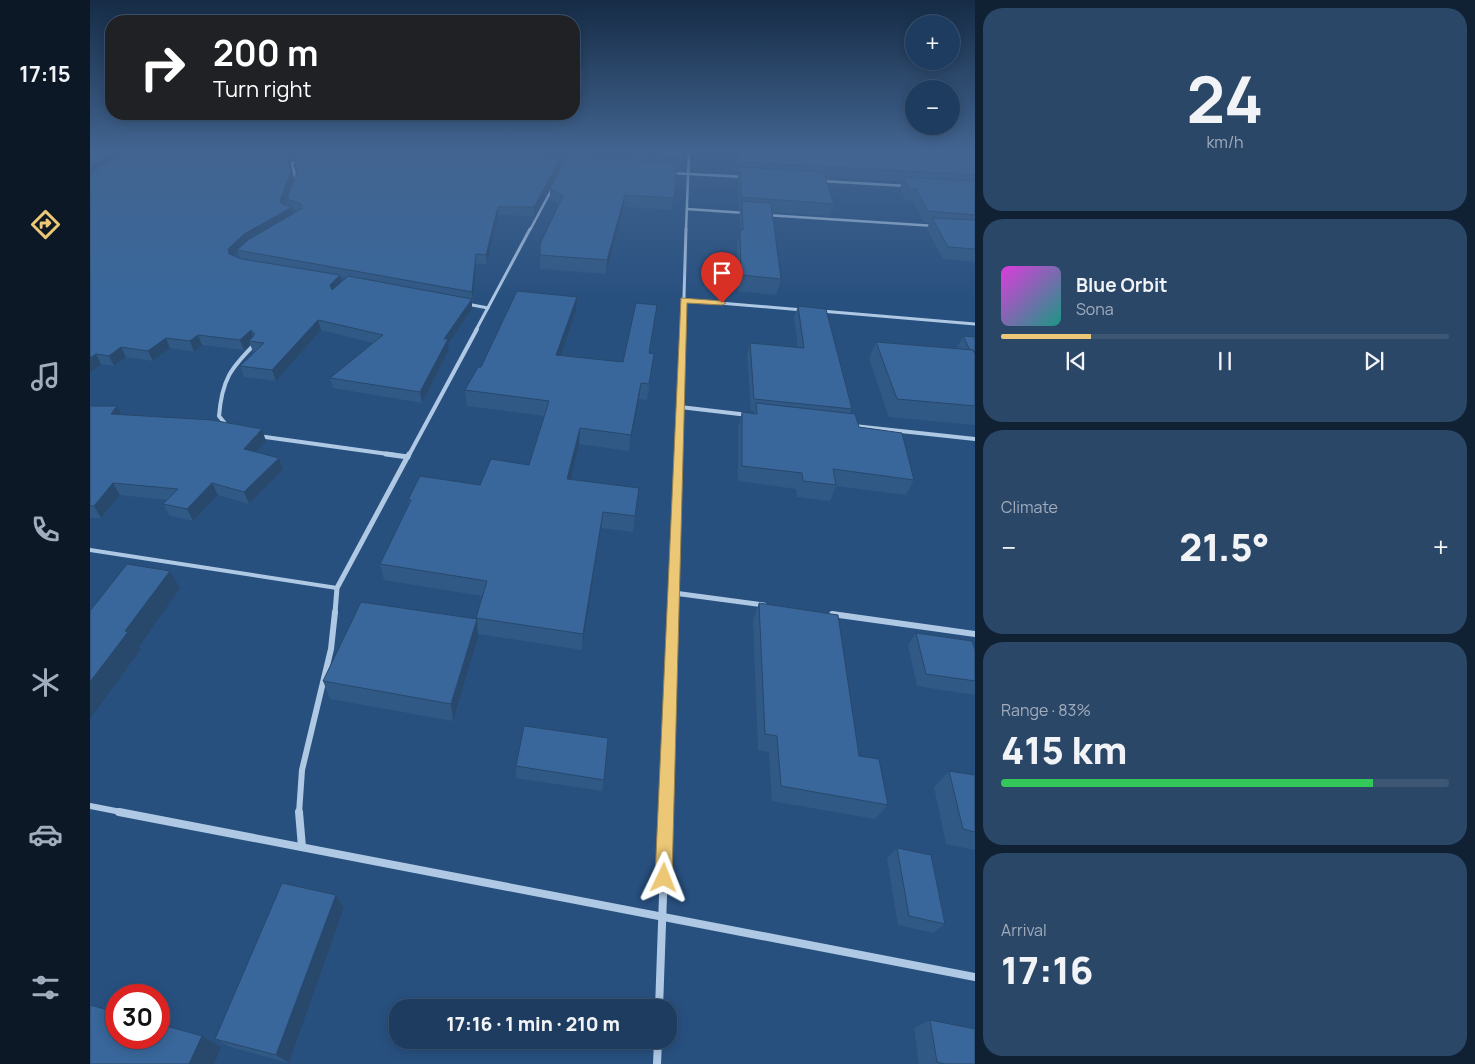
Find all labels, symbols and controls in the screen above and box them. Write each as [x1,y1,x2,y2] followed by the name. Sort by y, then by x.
[905,15,960,135] map controls
[905,15,960,70] button: +
[213,29,318,77] text: 200 m
[130,35,195,100] icon: right
[1187,54,1263,143] text: 24
[19,59,71,89] text: 17:15
[213,74,311,104] text: Turn right
[905,80,960,135] button: −
[1206,131,1244,153] text: km/h
[28,207,63,242] icon: directions
[701,252,743,303] pin
[708,259,736,287] icon: arrive
[1076,272,1168,298] text: Blue Orbit
[1076,298,1114,320] text: Sona
[1062,347,1090,375] icon: previous
[1211,347,1239,375] icon: pause
[1360,347,1388,375] icon: next
[28,359,63,394] icon: music
[1001,496,1058,518] text: Climate
[28,512,63,547] icon: phone
[1179,520,1270,572] text: 21.5°
[1001,528,1016,566] text: −
[1433,528,1449,566] text: +
[28,665,63,700] icon: climate
[1001,699,1091,721] text: Range · 83%
[1001,723,1127,775] text: 415 km
[28,817,63,852] icon: car
[637,851,689,903] position arrow
[1001,919,1047,941] text: Arrival
[1001,943,1093,995] text: 17:16
[28,970,63,1005] icon: filters
[105,984,170,1049] speed limit sign: 30
[446,1011,620,1037] text: 17:16 · 1 min · 210 m

